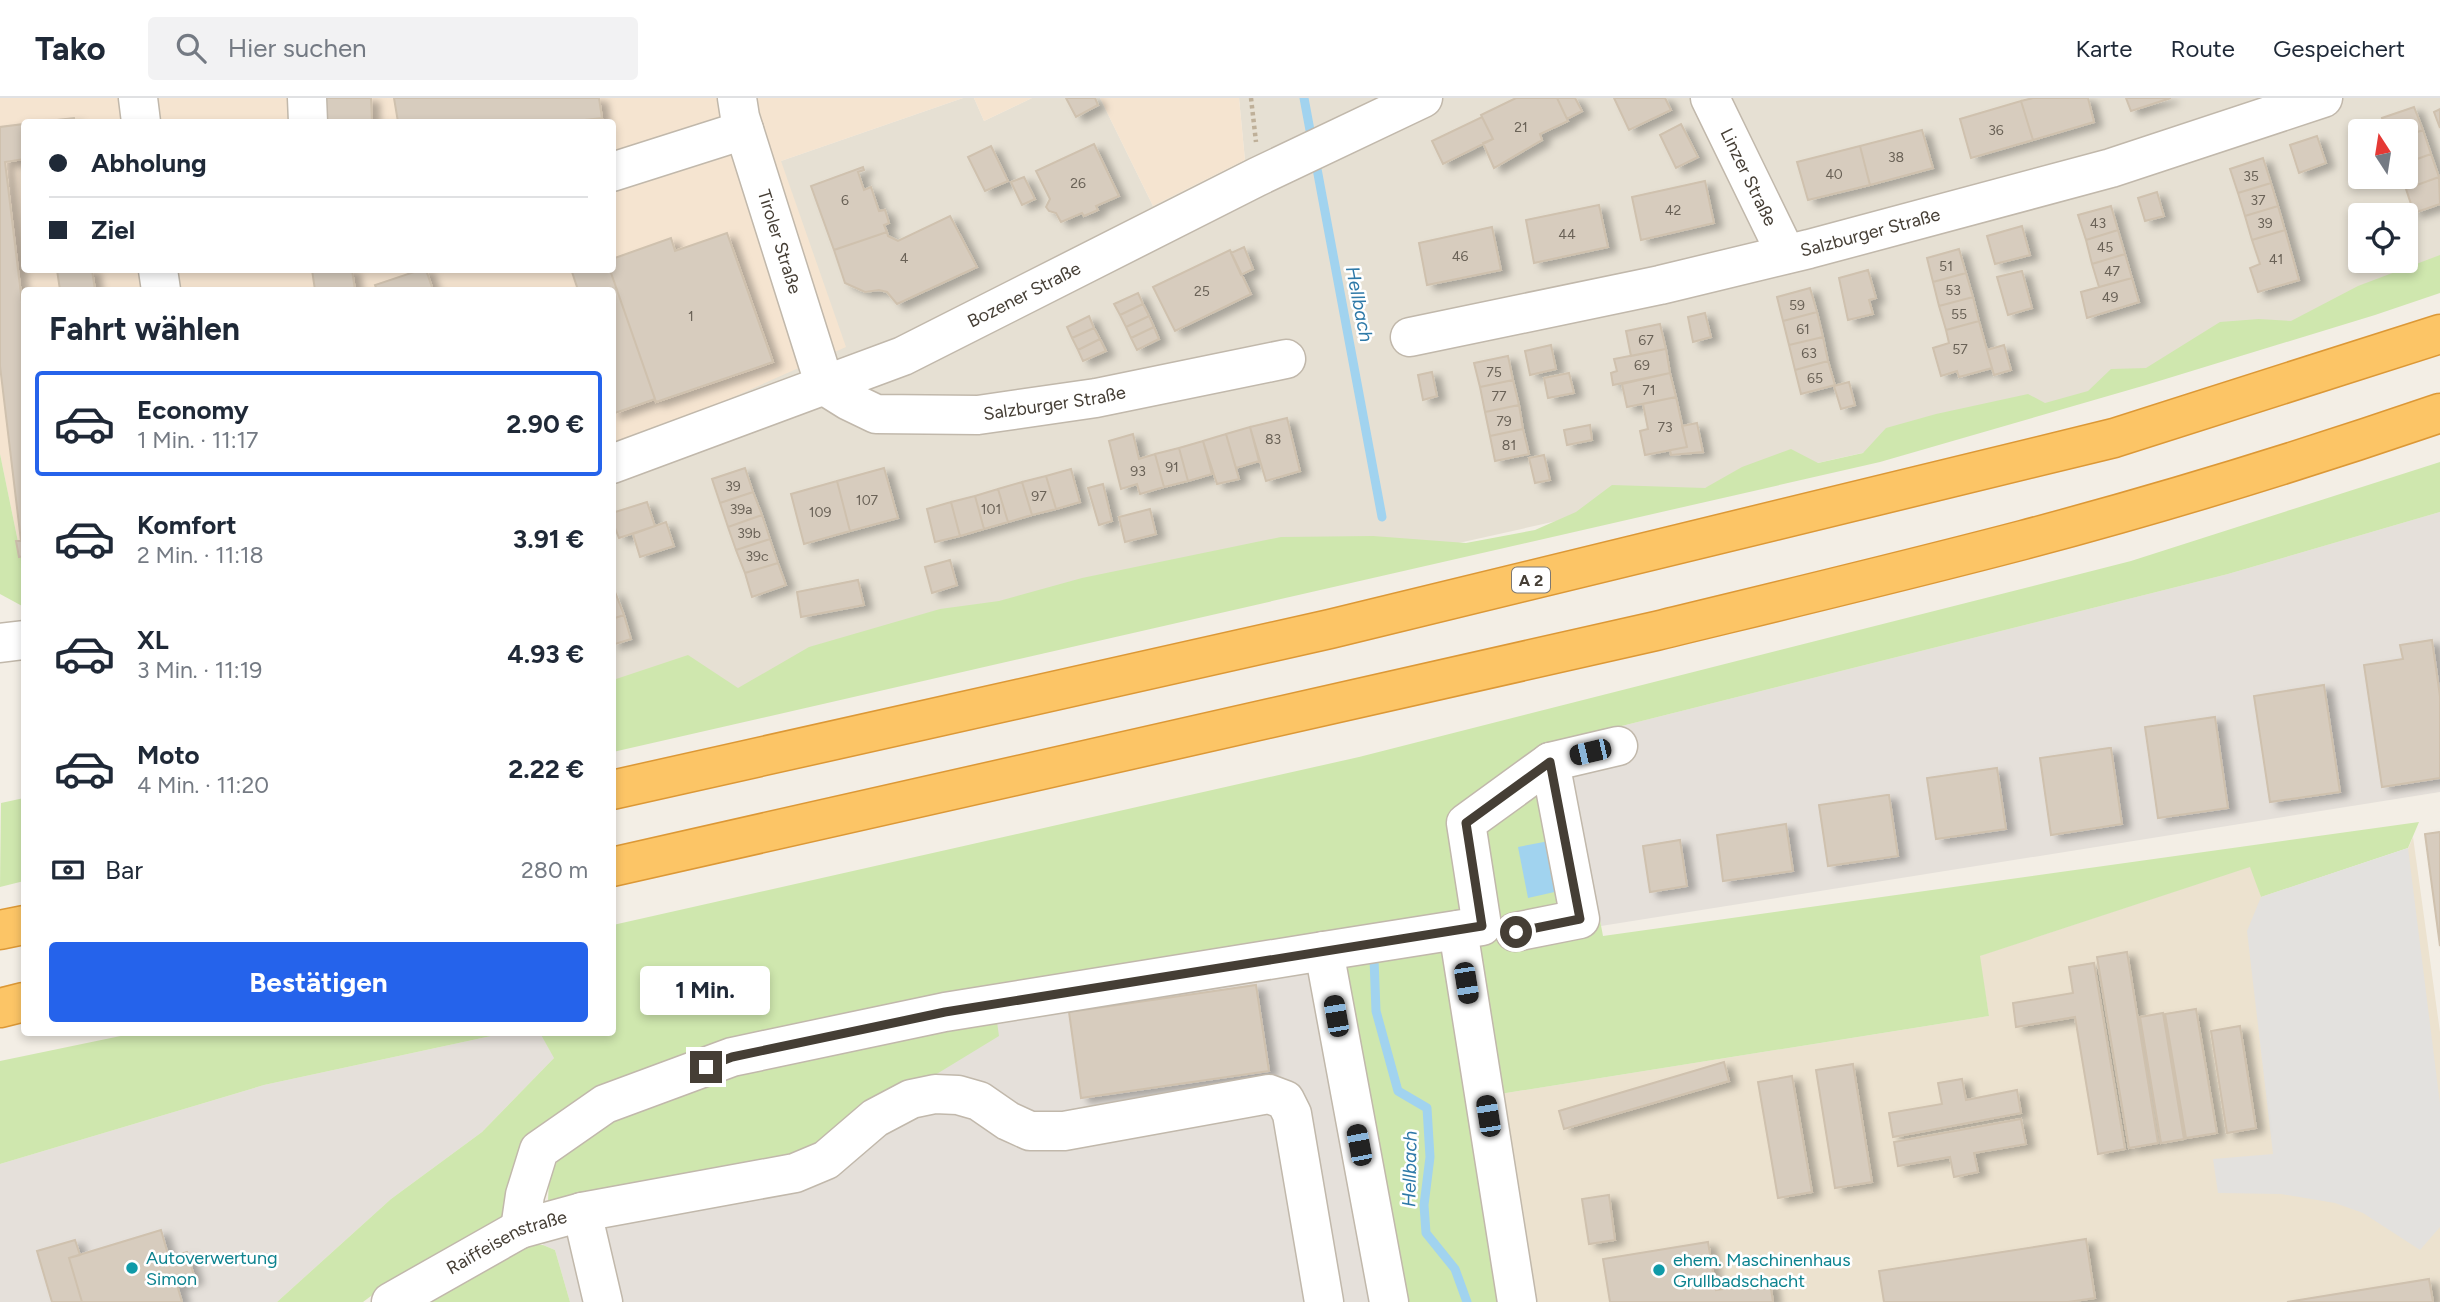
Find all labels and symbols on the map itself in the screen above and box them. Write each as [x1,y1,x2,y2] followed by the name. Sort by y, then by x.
[1514,119,1528,136] house number: 21
[2348,119,2418,189] north arrow
[1988,122,2004,139] house number: 36
[1715,125,1782,230] street label: Linzer Straße
[1888,149,1904,166] house number: 38
[1825,166,1843,183] house number: 40
[2243,168,2259,185] house number: 35
[1070,175,1086,192] house number: 26
[753,187,806,297] street label: Tiroler Straße
[841,192,849,209] house number: 6
[2250,192,2266,209] house number: 37
[1665,202,1681,219] house number: 42
[1798,203,1943,262] street label: Salzburger Straße
[2090,215,2106,232] house number: 43
[2257,215,2273,232] house number: 39
[1558,226,1576,243] house number: 44
[2097,239,2113,256] house number: 45
[1452,248,1468,265] house number: 46
[900,250,909,267] house number: 4
[2269,251,2283,268] house number: 41
[964,257,1084,333] street label: Bozener Straße
[1939,258,1953,275] house number: 51
[2104,263,2121,280] house number: 47
[1341,264,1378,344] water label: Hellbach
[1945,282,1961,299] house number: 53
[1194,283,1210,300] house number: 25
[2102,289,2118,306] house number: 49
[1789,297,1805,314] house number: 59
[1951,306,1967,323] house number: 55
[688,308,694,325] house number: 1
[1796,321,1810,338] house number: 61
[1638,332,1654,349] house number: 67
[1952,341,1968,358] house number: 57
[1801,345,1817,362] house number: 63
[1634,357,1650,374] house number: 69
[1486,364,1502,381] house number: 75
[1807,370,1823,387] house number: 65
[982,381,1128,425] street label: Salzburger Straße
[1642,382,1656,399] house number: 71
[1491,388,1507,405] house number: 77
[1496,413,1512,430] house number: 79
[1657,419,1673,436] house number: 73
[1265,431,1281,448] house number: 83
[1502,437,1516,454] house number: 81
[1165,459,1179,476] house number: 91
[1130,463,1146,480] house number: 93
[725,478,741,495] house number: 39
[1031,488,1047,505] house number: 97
[856,492,879,509] house number: 107
[730,501,752,518] house number: 39a
[981,501,1001,518] house number: 101
[809,504,831,521] house number: 109
[737,525,761,542] house number: 39b
[745,548,769,565] house number: 39c
[1512,568,1550,593] road number: A 2
[1568,737,1613,767] car
[1500,916,1532,948] route start
[1453,961,1480,1005] car
[641,965,771,1014] callout: 1 Min.
[1323,993,1350,1039] car
[690,1051,722,1083] route end
[1475,1094,1502,1138] car
[1345,1122,1374,1168] car
[1397,1130,1422,1207] water label: Hellbach
[443,1206,569,1279] street label: Raiffeisenstraße
[146,1247,278,1290] place label: Autoverwertung Simon
[1673,1249,1851,1292] place label: ehem. Maschinenhaus Grullbadschacht
[124,1260,140,1276] marker: Autoverwertung Simon
[1651,1262,1667,1278] marker: ehem. Maschinenhaus Grullbadschacht

